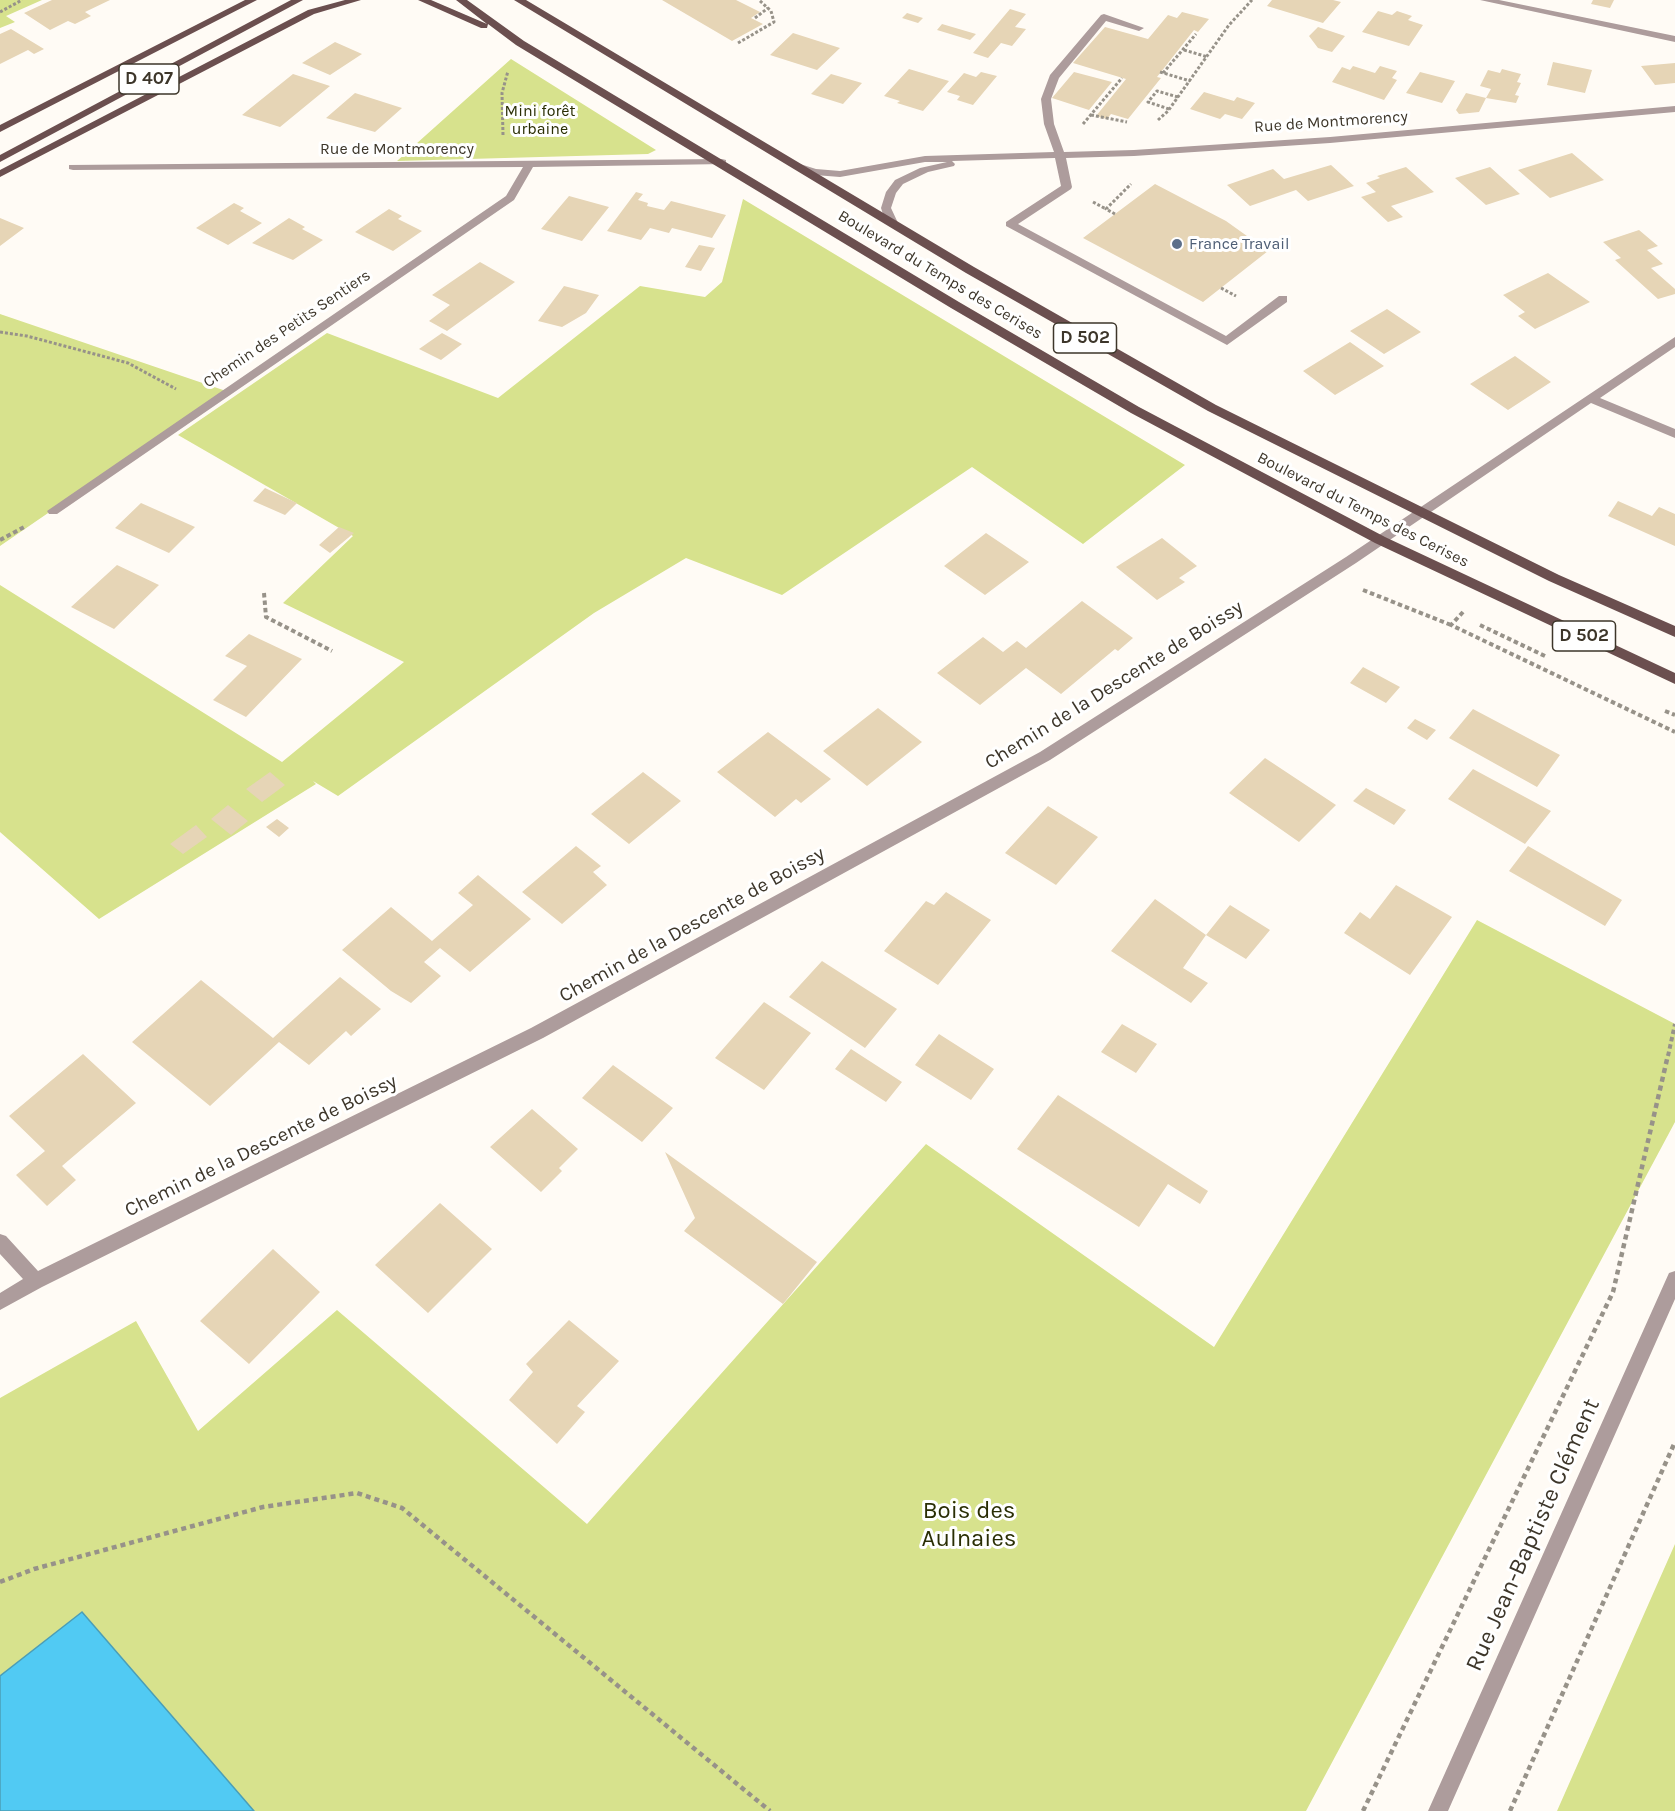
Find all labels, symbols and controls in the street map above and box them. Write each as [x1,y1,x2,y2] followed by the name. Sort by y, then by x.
[119,64,179,94] road number: D 407
[505,101,575,139] park label: Mini forêt urbaine
[1253,107,1409,137] street label: Rue de Montmorency
[320,139,474,159] street label: Rue de Montmorency
[834,206,1046,344] street label: Boulevard du Temps des Cerises
[1189,234,1289,254] place label: France Travail
[1170,237,1184,251] marker: France Travail
[200,266,374,392] street label: Chemin des Petits Sentiers
[1054,323,1116,353] road number: D 502
[1254,448,1472,572] street label: Boulevard du Temps des Cerises
[981,595,1247,775] street label: Chemin de la Descente de Boissy
[1552,621,1616,651] road number: D 502
[555,842,829,1008] street label: Chemin de la Descente de Boissy
[121,1070,401,1222] street label: Chemin de la Descente de Boissy
[1460,1394,1606,1676] street label: Rue Jean-Baptiste Clément
[922,1497,1016,1553] park label: Bois des Aulnaies

